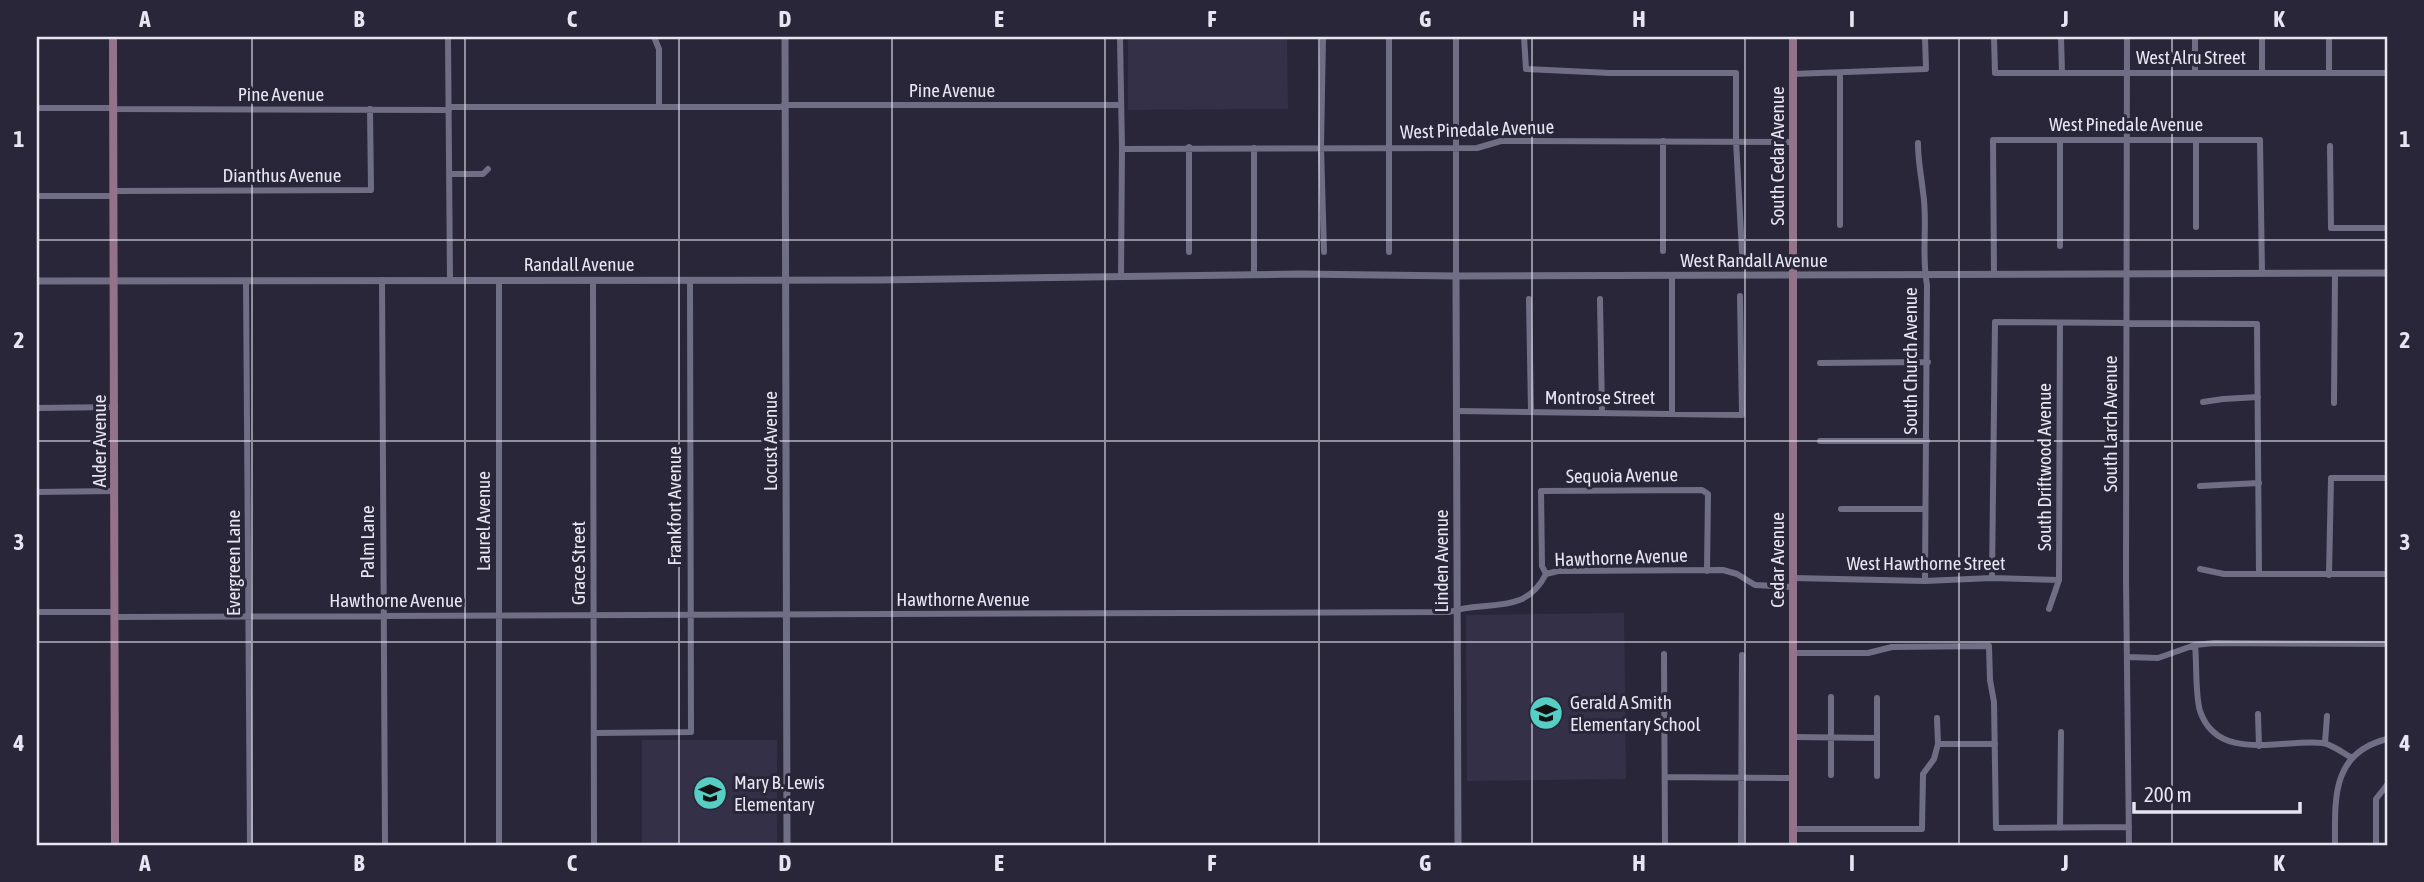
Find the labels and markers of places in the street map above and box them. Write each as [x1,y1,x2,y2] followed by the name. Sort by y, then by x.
[1570,691,1701,735] place label: Gerald A Smith Elementary School
[1527,694,1565,732] school or university icon: Gerald A Smith Elementary School
[734,771,825,815] place label: Mary B. Lewis Elementary
[691,774,729,812] school or university icon: Mary B. Lewis Elementary

